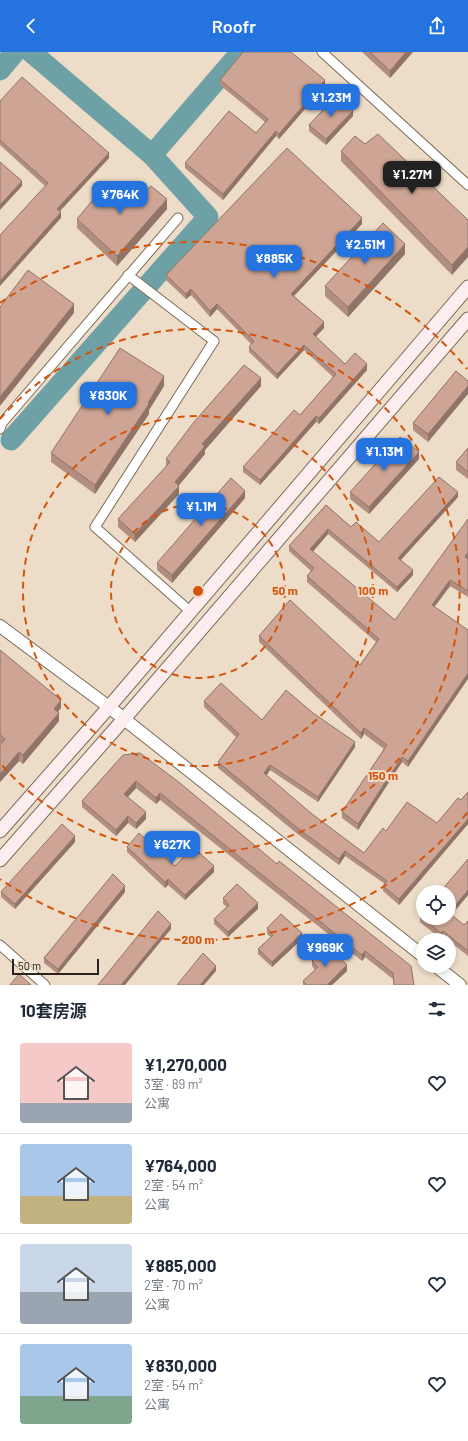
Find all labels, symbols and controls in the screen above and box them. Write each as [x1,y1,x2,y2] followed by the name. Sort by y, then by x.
[20,15,42,37] icon: back
[212,15,256,37] text: Roofr
[426,15,448,37] icon: share
[298,84,364,118] pin: ¥1.23M
[311,89,351,105] text: ¥1.23M
[379,161,445,195] pin: ¥1.27M
[392,166,432,182] text: ¥1.27M
[92,181,148,215] pin: ¥764K
[101,186,139,202] text: ¥764K
[332,231,398,265] pin: ¥2.51M
[345,236,385,252] text: ¥2.51M
[246,245,302,279] pin: ¥885K
[255,250,293,266] text: ¥885K
[80,382,136,416] pin: ¥830K
[89,387,127,403] text: ¥830K
[351,438,417,472] pin: ¥1.13M
[365,443,403,459] text: ¥1.13M
[173,493,229,527] pin: ¥1.1M
[186,498,216,514] text: ¥1.1M
[272,583,298,597] text: 50 m
[358,583,388,597] text: 100 m
[191,584,205,598] centre of rings
[368,768,398,782] text: 150 m
[144,831,200,865] pin: ¥627K
[153,836,191,852] text: ¥627K
[416,885,456,973] map controls
[416,885,456,925] button: locate
[182,932,214,946] text: 200 m
[416,933,456,973] button: layers
[297,934,353,968] pin: ¥969K
[306,939,344,955] text: ¥969K
[12,957,99,976] scale bar
[18,959,41,972] text: 50 m
[426,998,448,1020] icon: filters
[20,1000,87,1020] text: 10套房源
[144,1054,227,1074] text: ¥1,270,000
[52,1059,100,1107] icon: home
[426,1072,448,1094] icon: heart
[144,1076,203,1092] text: 3室 · 89 m²
[144,1095,170,1111] text: 公寓
[144,1155,217,1175] text: ¥764,000
[52,1160,100,1208] icon: home
[426,1173,448,1195] icon: heart
[144,1177,203,1193] text: 2室 · 54 m²
[144,1196,170,1212] text: 公寓
[144,1255,216,1275] text: ¥885,000
[52,1260,100,1308] icon: home
[426,1273,448,1295] icon: heart
[144,1277,203,1293] text: 2室 · 70 m²
[144,1296,170,1312] text: 公寓
[144,1355,217,1375] text: ¥830,000
[52,1360,100,1408] icon: home
[426,1373,448,1395] icon: heart
[144,1377,203,1393] text: 2室 · 54 m²
[144,1396,170,1412] text: 公寓

